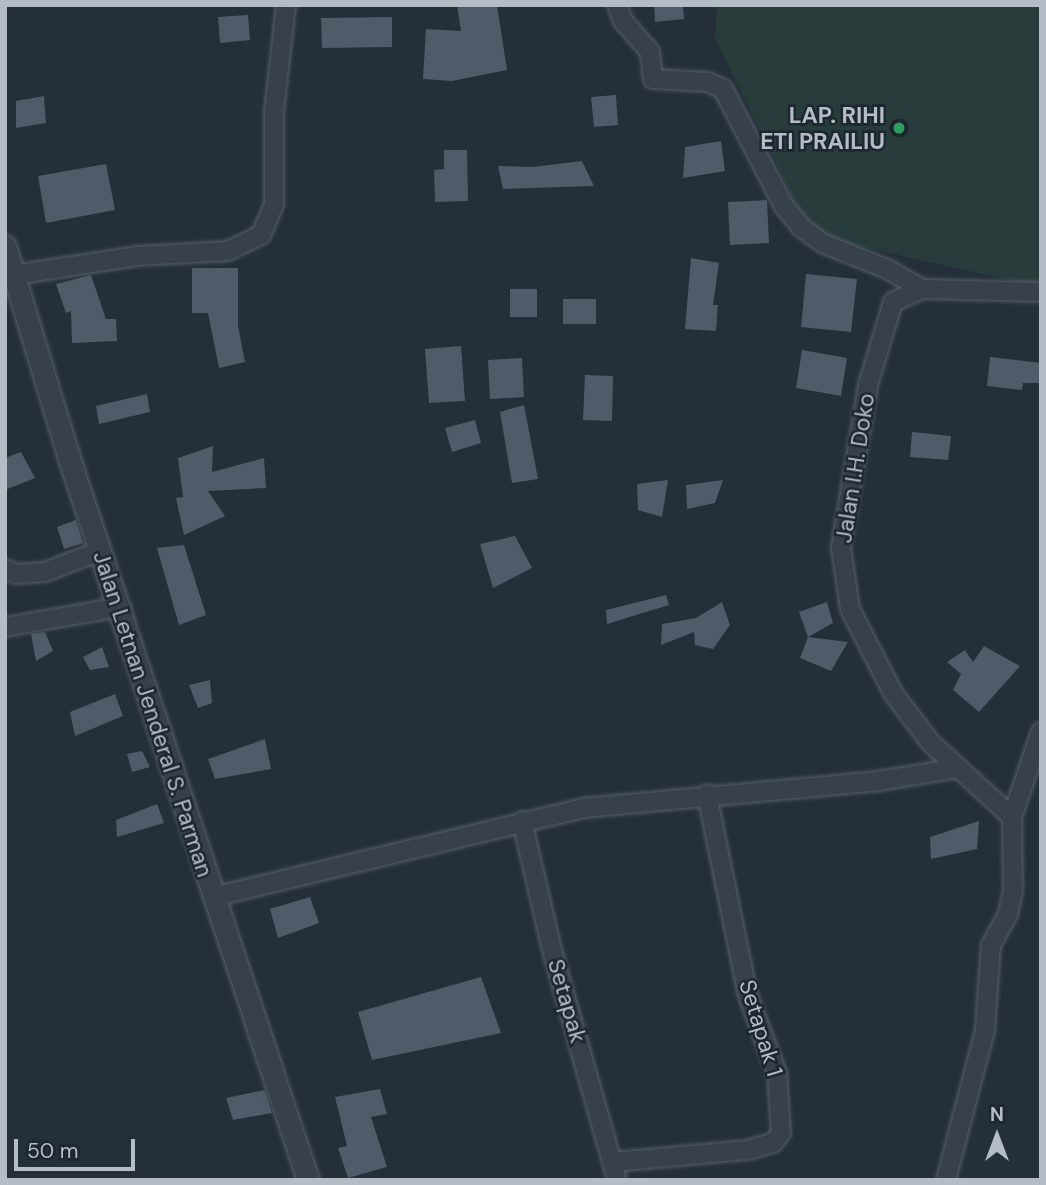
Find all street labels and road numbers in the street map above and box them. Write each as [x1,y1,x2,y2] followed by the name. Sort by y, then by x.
[830,391,880,545] street label: Jalan I.H. Doko
[87,548,219,880] street label: Jalan Letnan Jenderal S. Parman
[542,956,592,1046] street label: Setapak
[733,976,789,1080] street label: Setapak 1

